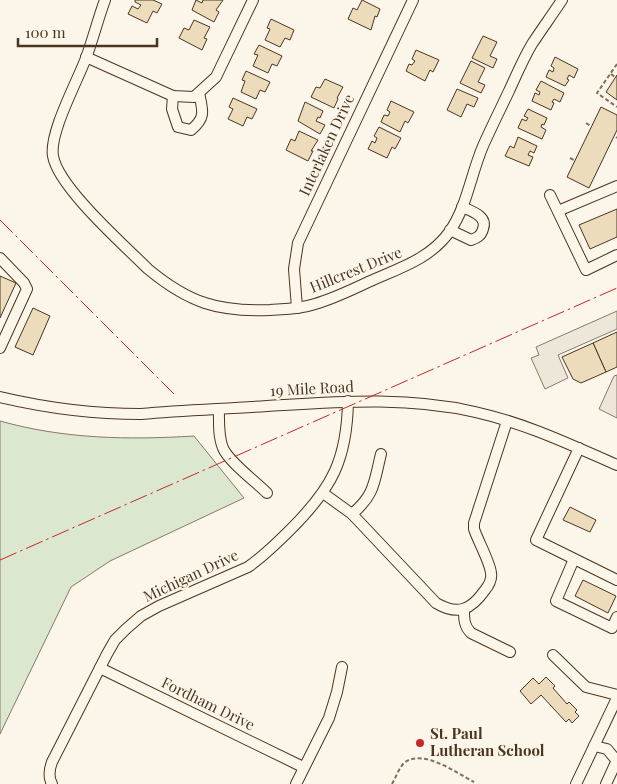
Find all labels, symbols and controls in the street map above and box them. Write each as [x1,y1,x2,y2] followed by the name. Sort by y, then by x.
[18,15,156,47] scale bar
[25,22,66,42] text: 100 m
[294,91,358,199] street label: Interlaken Drive
[307,242,405,297] street label: Hillcrest Drive
[269,376,355,400] street label: 19 Mile Road
[140,544,241,606] street label: Michigan Drive
[158,672,258,734] street label: Fordham Drive
[430,723,545,760] place label: St. Paul Lutheran School
[414,737,426,749] marker: St. Paul Lutheran School

